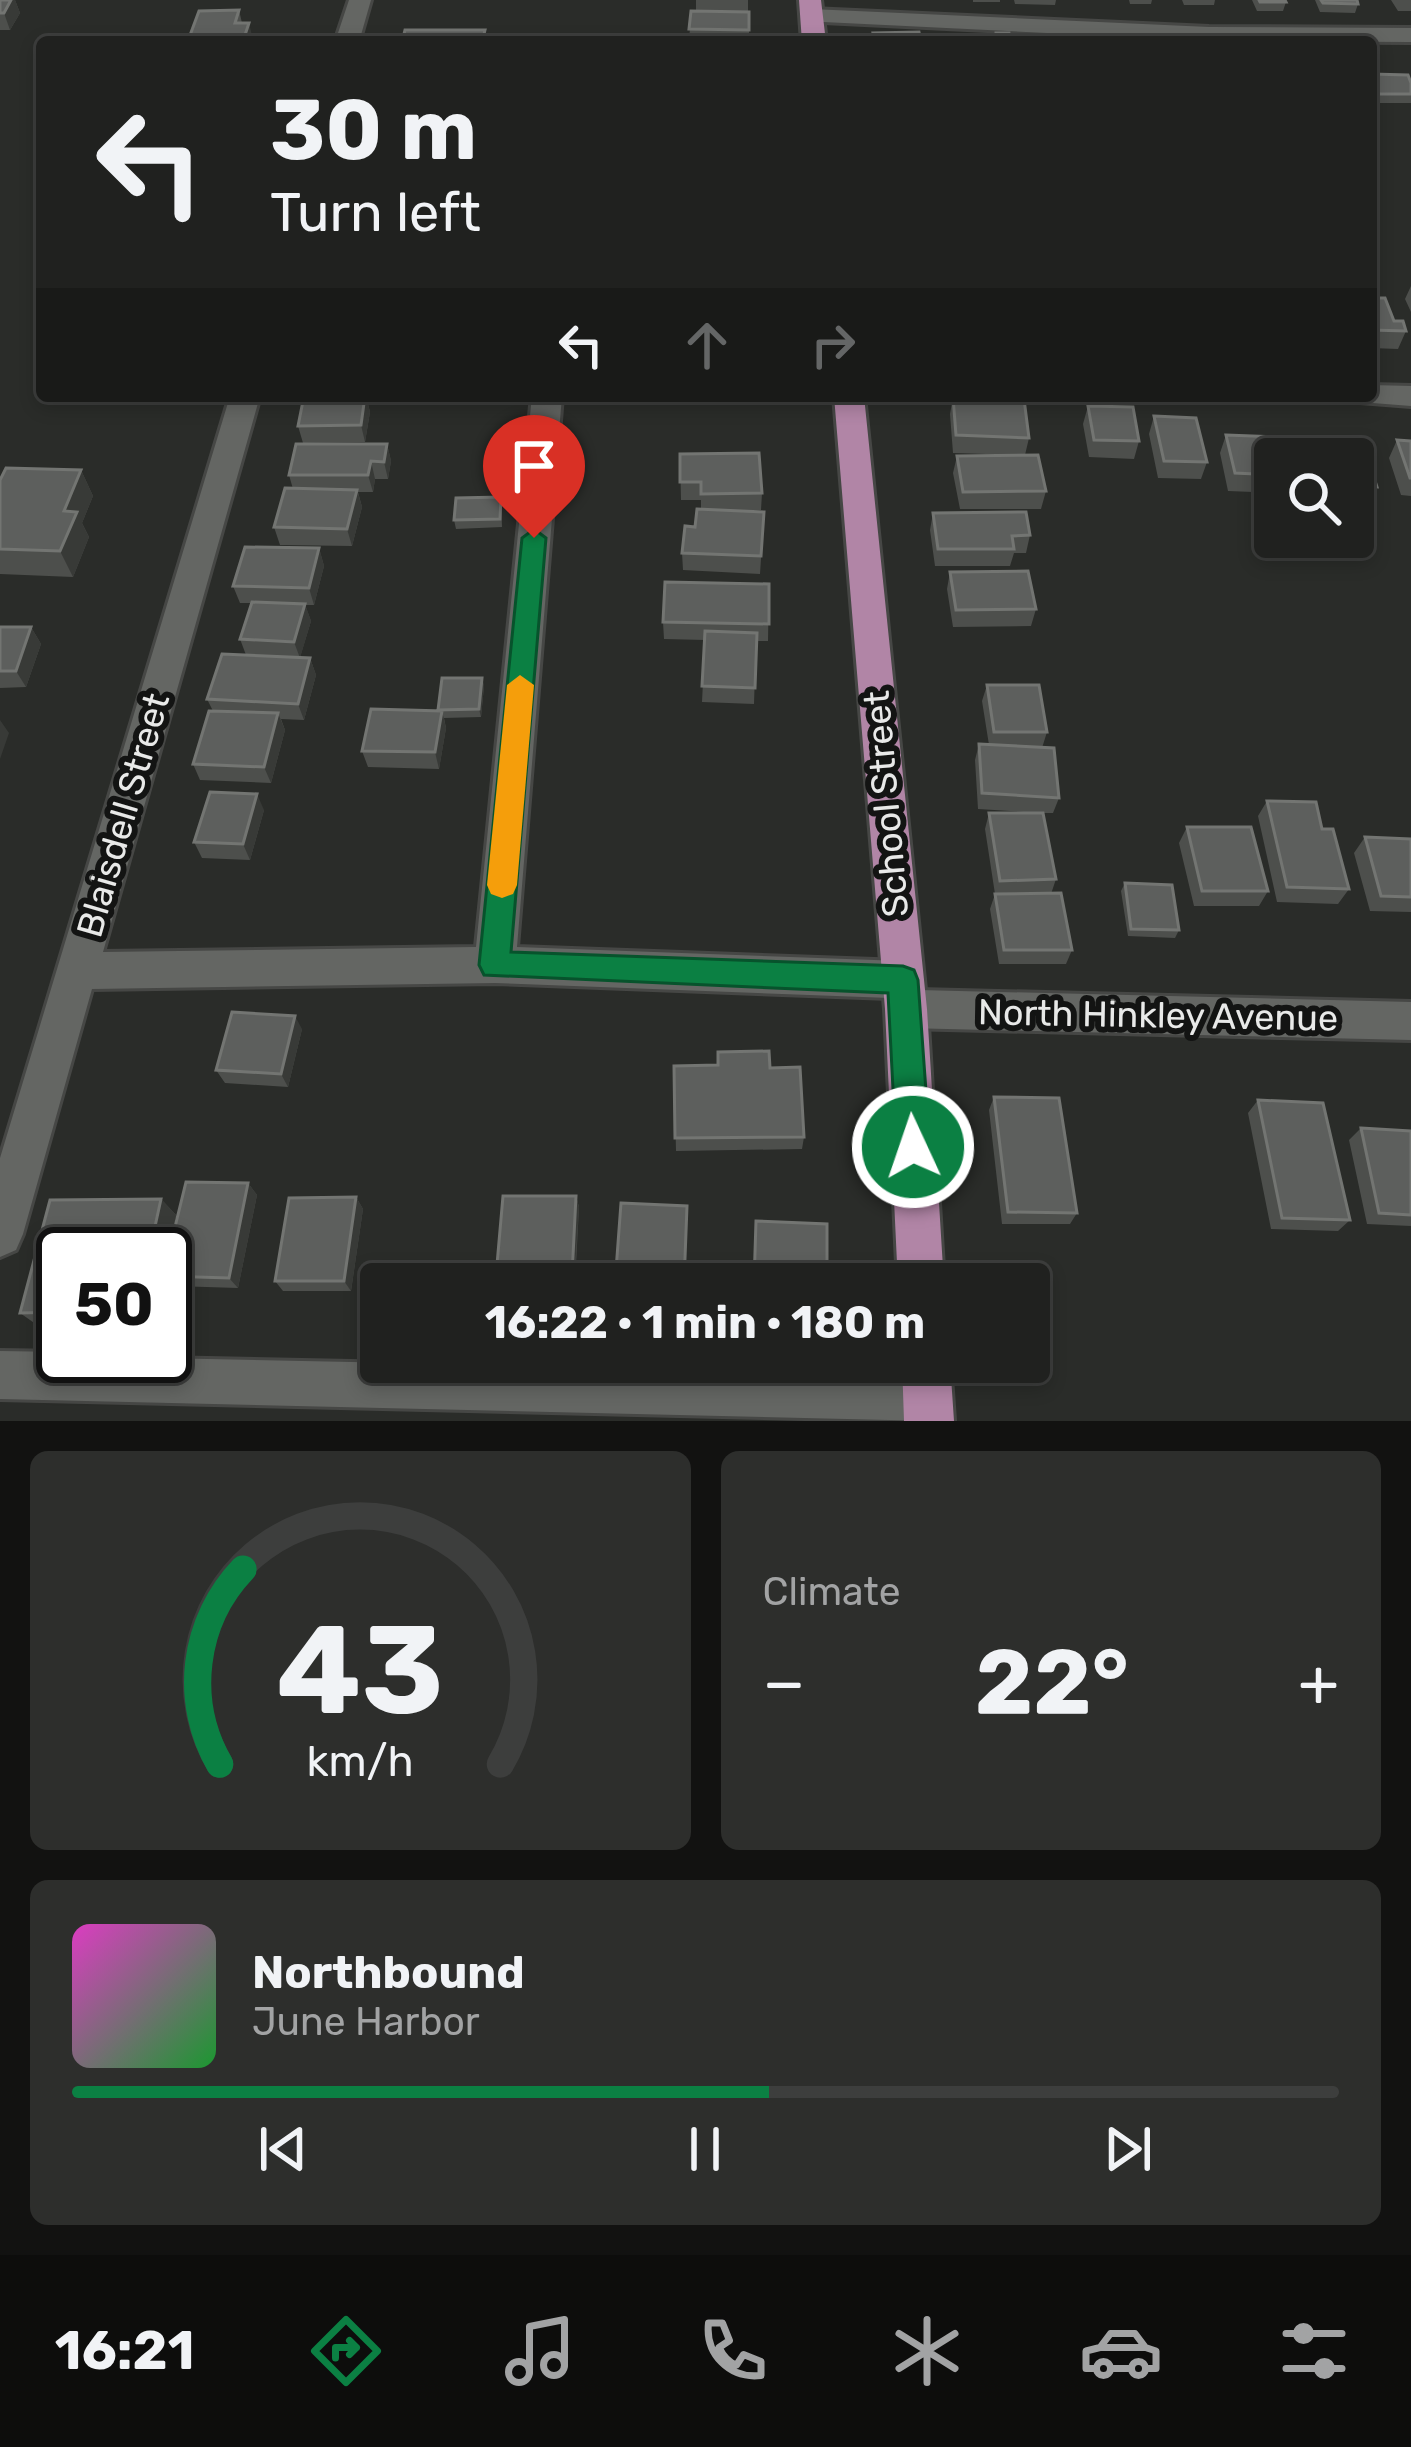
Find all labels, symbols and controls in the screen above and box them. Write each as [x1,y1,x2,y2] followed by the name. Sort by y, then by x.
[270,80,477,180] text: 30 m
[72,84,228,240] icon: left
[270,181,481,245] text: Turn left
[548,312,614,378] icon: left
[674,312,740,378] icon: ahead
[800,312,866,378] icon: right
[483,415,585,538] pin
[501,433,567,499] icon: arrive
[1254,438,1374,558] map controls
[1254,438,1374,558] button: search
[68,688,178,942] street label: Blaisdell Street
[855,689,917,919] street label: School Street
[978,990,1338,1040] street label: North Hinkley Avenue
[850,1084,976,1210] position arrow
[36,1227,192,1383] speed limit sign: 50
[485,1296,925,1349] text: 16:22 · 1 min · 180 m
[763,1569,901,1615] text: Climate
[277,1596,444,1744] text: 43
[975,1629,1129,1736] text: 22°
[763,1643,805,1722] text: −
[1298,1643,1339,1722] text: +
[307,1735,414,1786] text: km/h
[252,1946,525,1999] text: Northbound
[252,1999,480,2045] text: June Harbor
[250,2116,316,2182] icon: previous
[672,2116,738,2182] icon: pause
[1095,2116,1161,2182] icon: next
[304,2309,388,2393] icon: directions
[498,2309,582,2393] icon: music
[691,2309,775,2393] icon: phone
[885,2309,969,2393] icon: climate
[1079,2309,1163,2393] icon: car
[1272,2309,1356,2393] icon: filters
[55,2319,195,2383] text: 16:21

